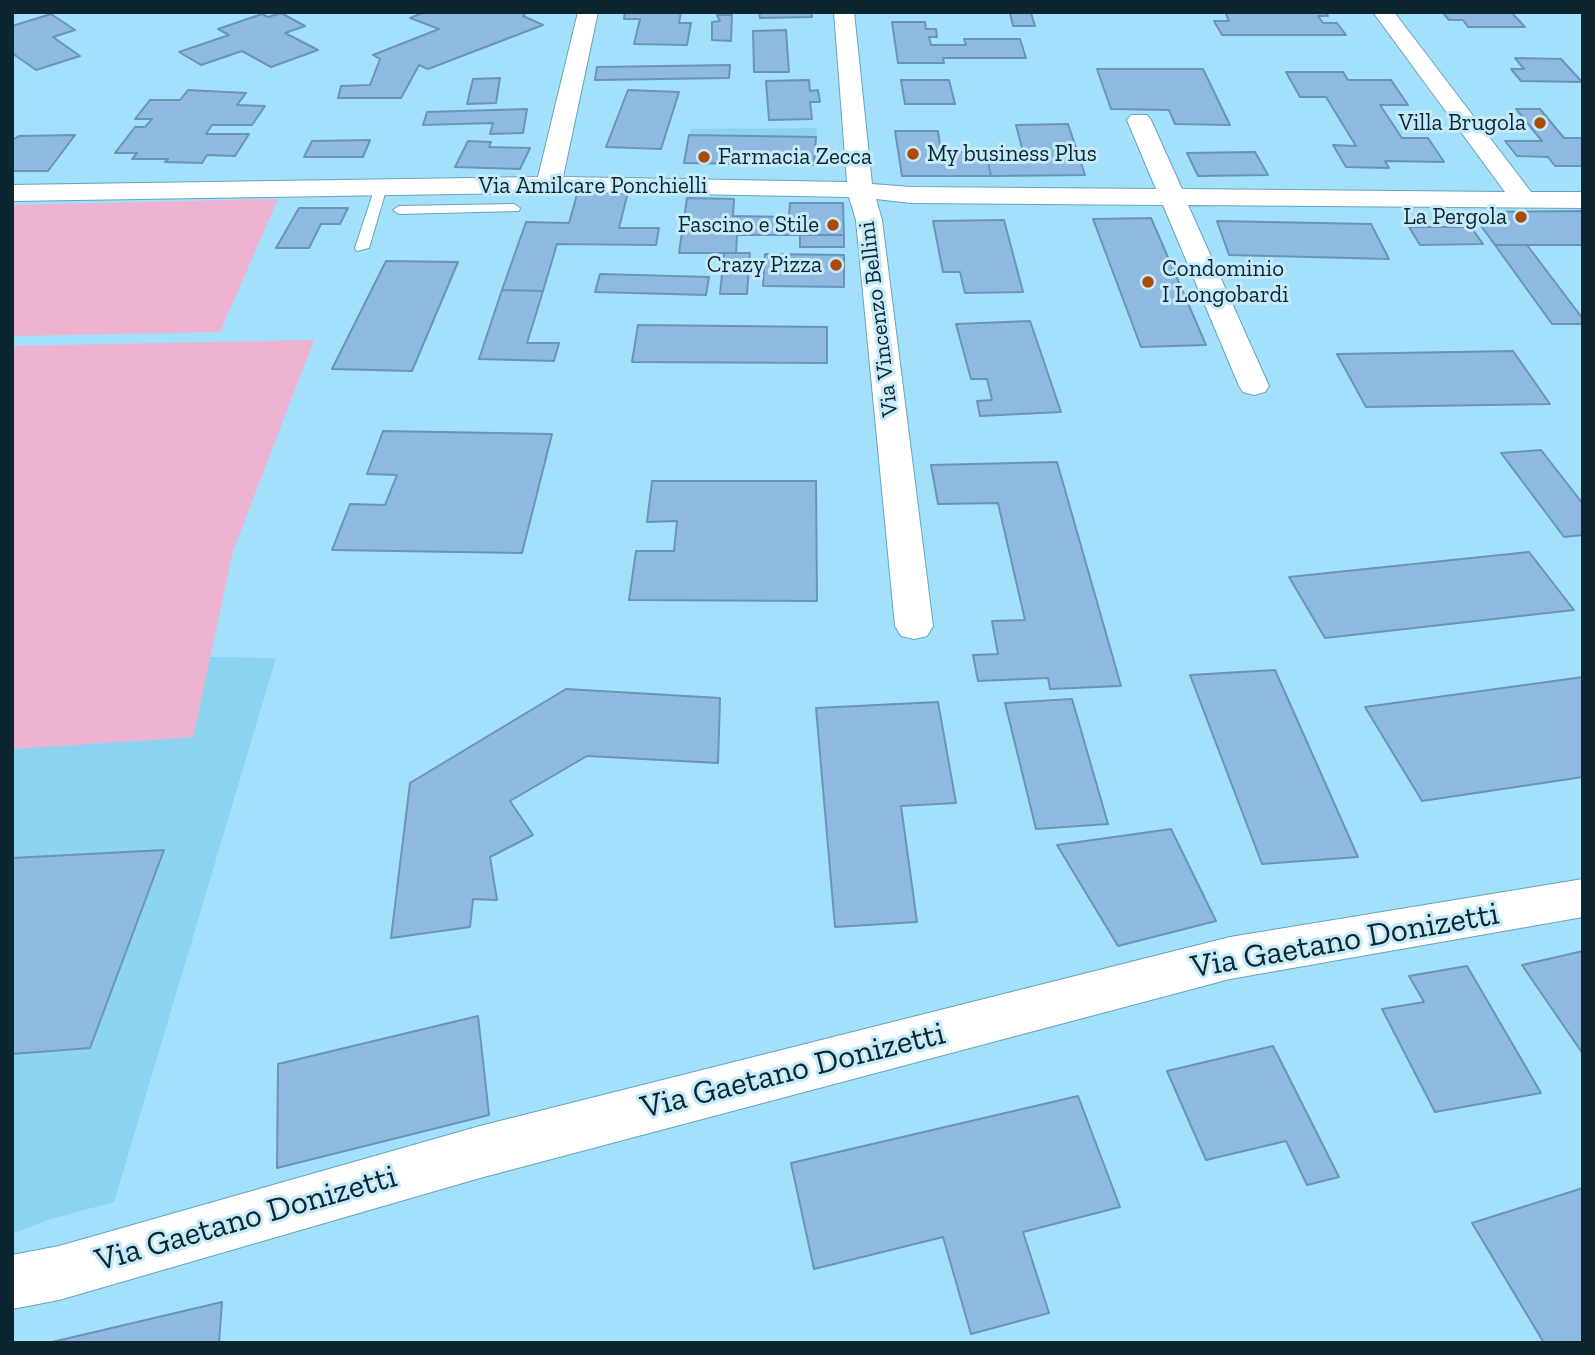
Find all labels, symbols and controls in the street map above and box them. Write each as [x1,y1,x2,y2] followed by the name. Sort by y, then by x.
[1398,109,1526,137] place label: Villa Brugola
[1532,115,1548,131] marker: Villa Brugola
[927,140,1097,168] place label: My business Plus
[718,143,872,171] place label: Farmacia Zecca
[905,146,921,162] marker: My business Plus
[696,149,712,165] marker: Farmacia Zecca
[478,172,708,200] street label: Via Amilcare Ponchielli
[1403,203,1507,231] place label: La Pergola
[1513,209,1529,225] marker: La Pergola
[678,211,819,239] place label: Fascino e Stile
[825,217,841,233] marker: Fascino e Stile
[853,220,905,418] street label: Via Vincenzo Bellini
[707,251,822,279] place label: Crazy Pizza
[1162,255,1289,309] place label: Condominio I Longobardi
[828,257,844,273] marker: Crazy Pizza
[1140,274,1156,290] marker: Condominio I Longobardi
[1188,894,1502,988] street label: Via Gaetano Donizetti
[637,1014,949,1128] street label: Via Gaetano Donizetti
[91,1157,401,1281] street label: Via Gaetano Donizetti

